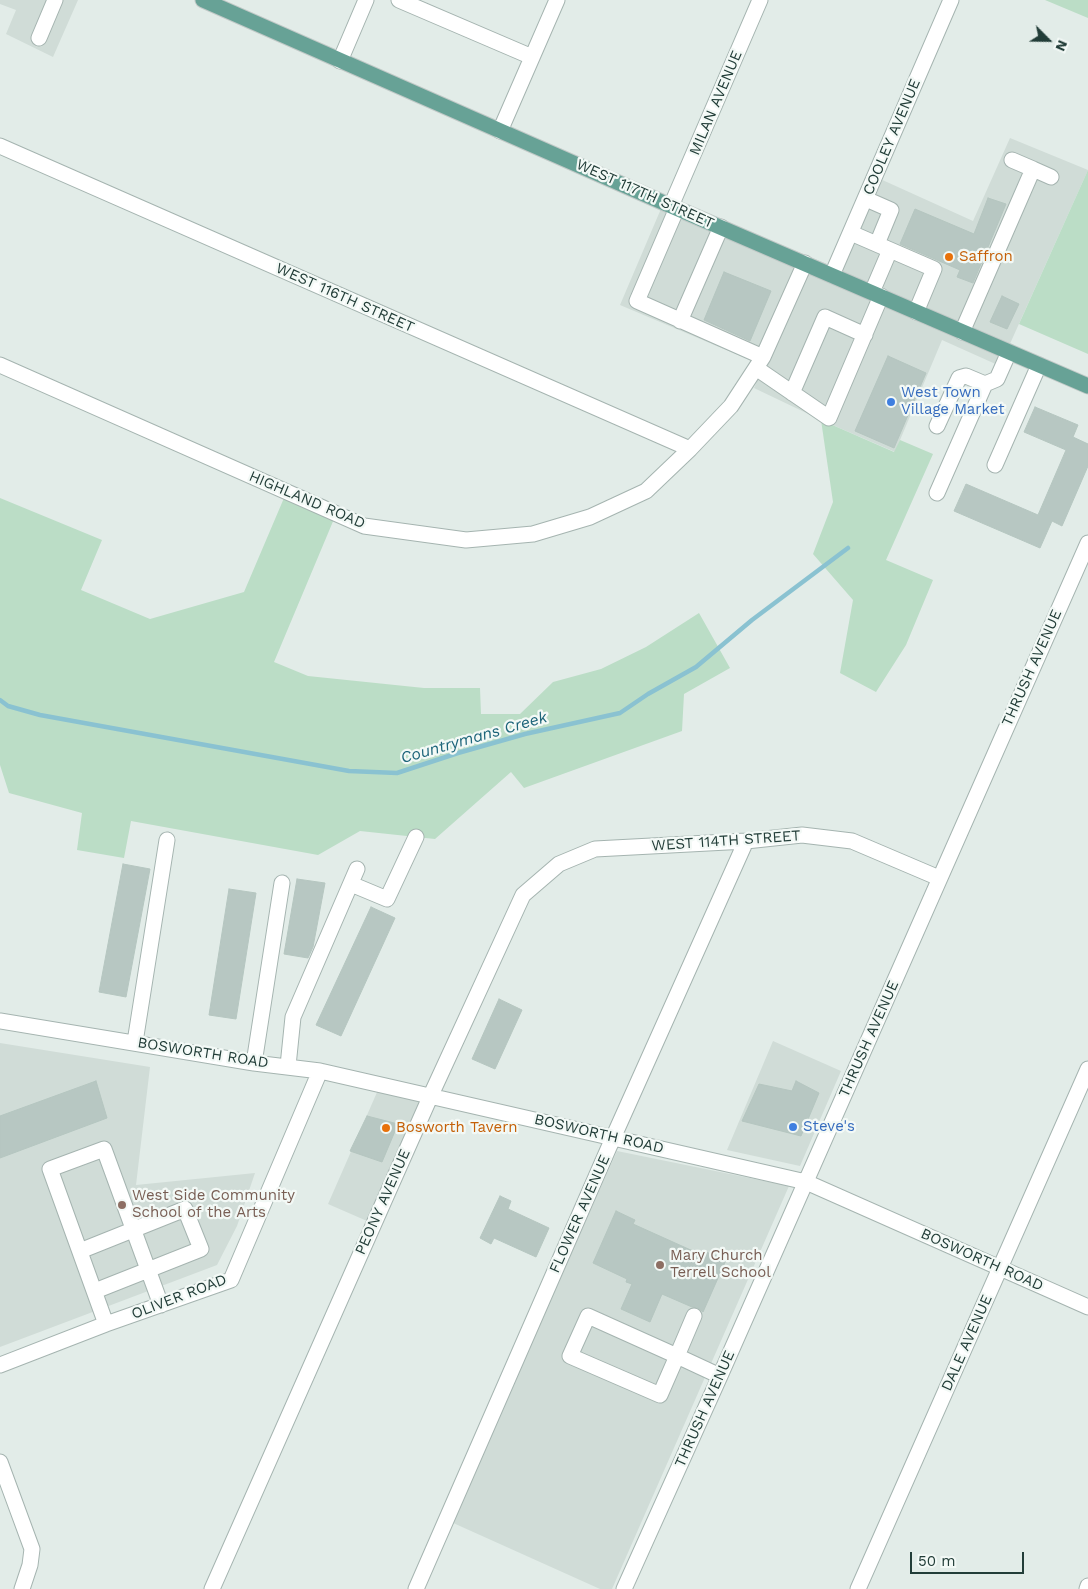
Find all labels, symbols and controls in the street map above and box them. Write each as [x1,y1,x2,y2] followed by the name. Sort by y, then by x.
[1023,15,1073,65] north arrow
[1052,38,1071,54] text: N
[686,48,746,158] street label: MILAN AVENUE
[859,76,925,198] street label: COOLEY AVENUE
[573,155,717,233] street label: WEST 117TH STREET
[959,248,1013,266] place label: Saffron
[943,251,955,263] marker: Saffron
[273,259,417,337] street label: WEST 116TH STREET
[901,384,1004,419] place label: West Town Village Market
[885,396,897,408] marker: West Town Village Market
[246,467,368,533] street label: HIGHLAND ROAD
[998,607,1066,729] street label: THRUSH AVENUE
[399,708,549,768] water label: Countrymans Creek
[651,827,801,855] street label: WEST 114TH STREET
[835,978,903,1100] street label: THRUSH AVENUE
[136,1034,270,1072] street label: BOSWORTH ROAD
[532,1110,666,1158] street label: BOSWORTH ROAD
[803,1118,855,1136] place label: Steve's
[396,1119,518,1137] place label: Bosworth Tavern
[787,1121,799,1133] marker: Steve's
[380,1122,392,1134] marker: Bosworth Tavern
[352,1146,414,1258] street label: PEONY AVENUE
[546,1152,614,1276] street label: FLOWER AVENUE
[132,1187,295,1222] place label: West Side Community School of the Arts
[116,1199,128,1211] marker: West Side Community School of the Arts
[918,1225,1046,1295] street label: BOSWORTH ROAD
[670,1247,771,1282] place label: Mary Church Terrell School
[654,1259,666,1271] marker: Mary Church Terrell School
[129,1271,229,1323] street label: OLIVER ROAD
[938,1292,996,1394] street label: DALE AVENUE
[671,1348,739,1470] street label: THRUSH AVENUE
[913,1542,1027,1574] scale bar
[918,1552,955,1570] text: 50 m

